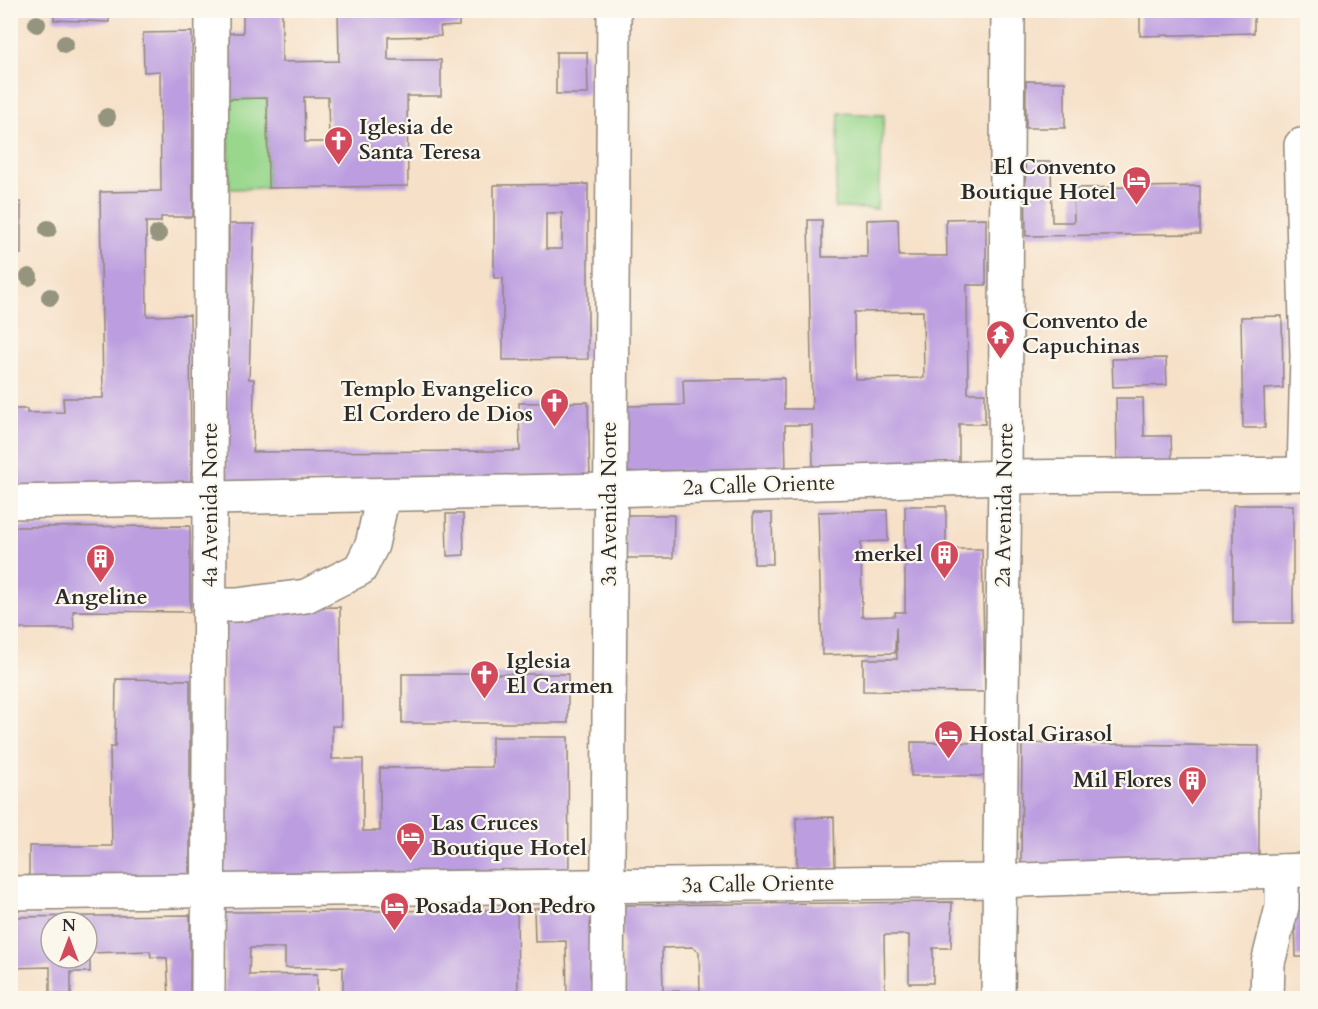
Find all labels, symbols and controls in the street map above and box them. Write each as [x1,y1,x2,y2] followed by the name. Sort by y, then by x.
[359,112,481,167] place label: Iglesia de Santa Teresa
[322,124,354,166] church icon: Iglesia de Santa Teresa
[960,152,1117,207] place label: El Convento Boutique Hotel
[1121,164,1153,206] hotel icon: El Convento Boutique Hotel
[1022,306,1148,361] place label: Convento de Capuchinas
[985,318,1017,360] temple icon: Convento de Capuchinas
[340,374,533,429] place label: Templo Evangelico El Cordero de Dios
[538,386,570,428] church icon: Templo Evangelico El Cordero de Dios
[594,422,624,586] street label: 3a Avenida Norte
[988,422,1020,588] street label: 2a Avenida Norte
[195,423,225,587] street label: 4a Avenida Norte
[682,467,836,503] street label: 2a Calle Oriente
[928,538,960,580] building icon: merkel
[854,539,924,569] place label: merkel
[85,542,117,584] building icon: Angeline
[54,582,148,612] place label: Angeline
[506,646,613,701] place label: Iglesia El Carmen
[469,658,501,700] church icon: Iglesia El Carmen
[932,718,964,760] hotel icon: Hostal Girasol
[969,719,1113,749] place label: Hostal Girasol
[1177,764,1209,806] building icon: Mil Flores
[1073,765,1172,795] place label: Mil Flores
[431,808,588,863] place label: Las Cruces Boutique Hotel
[394,820,426,862] hotel icon: Las Cruces Boutique Hotel
[681,868,835,900] street label: 3a Calle Oriente
[378,890,410,932] hotel icon: Posada Don Pedro
[415,891,596,921] place label: Posada Don Pedro
[39,910,99,970] north arrow
[62,915,76,937] text: N

